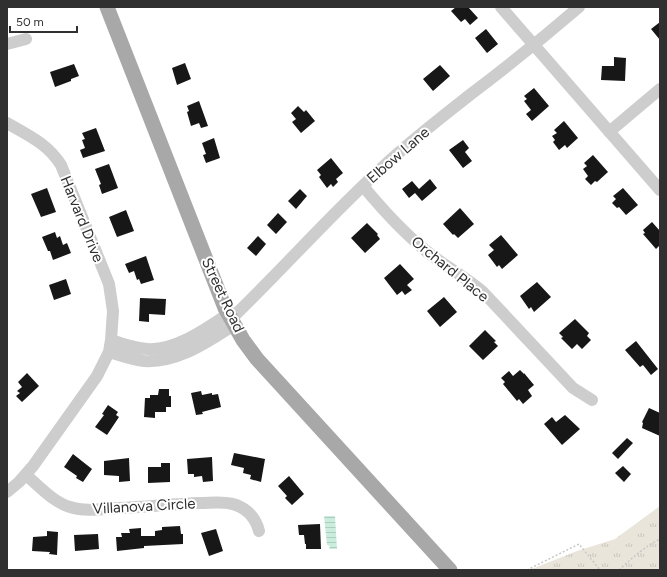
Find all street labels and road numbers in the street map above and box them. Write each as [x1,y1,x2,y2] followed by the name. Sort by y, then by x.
[363,123,433,187] street label: Elbow Lane
[57,173,107,265] street label: Harvard Drive
[408,232,492,306] street label: Orchard Place
[198,255,248,335] street label: Street Road
[92,494,196,518] street label: Villanova Circle

